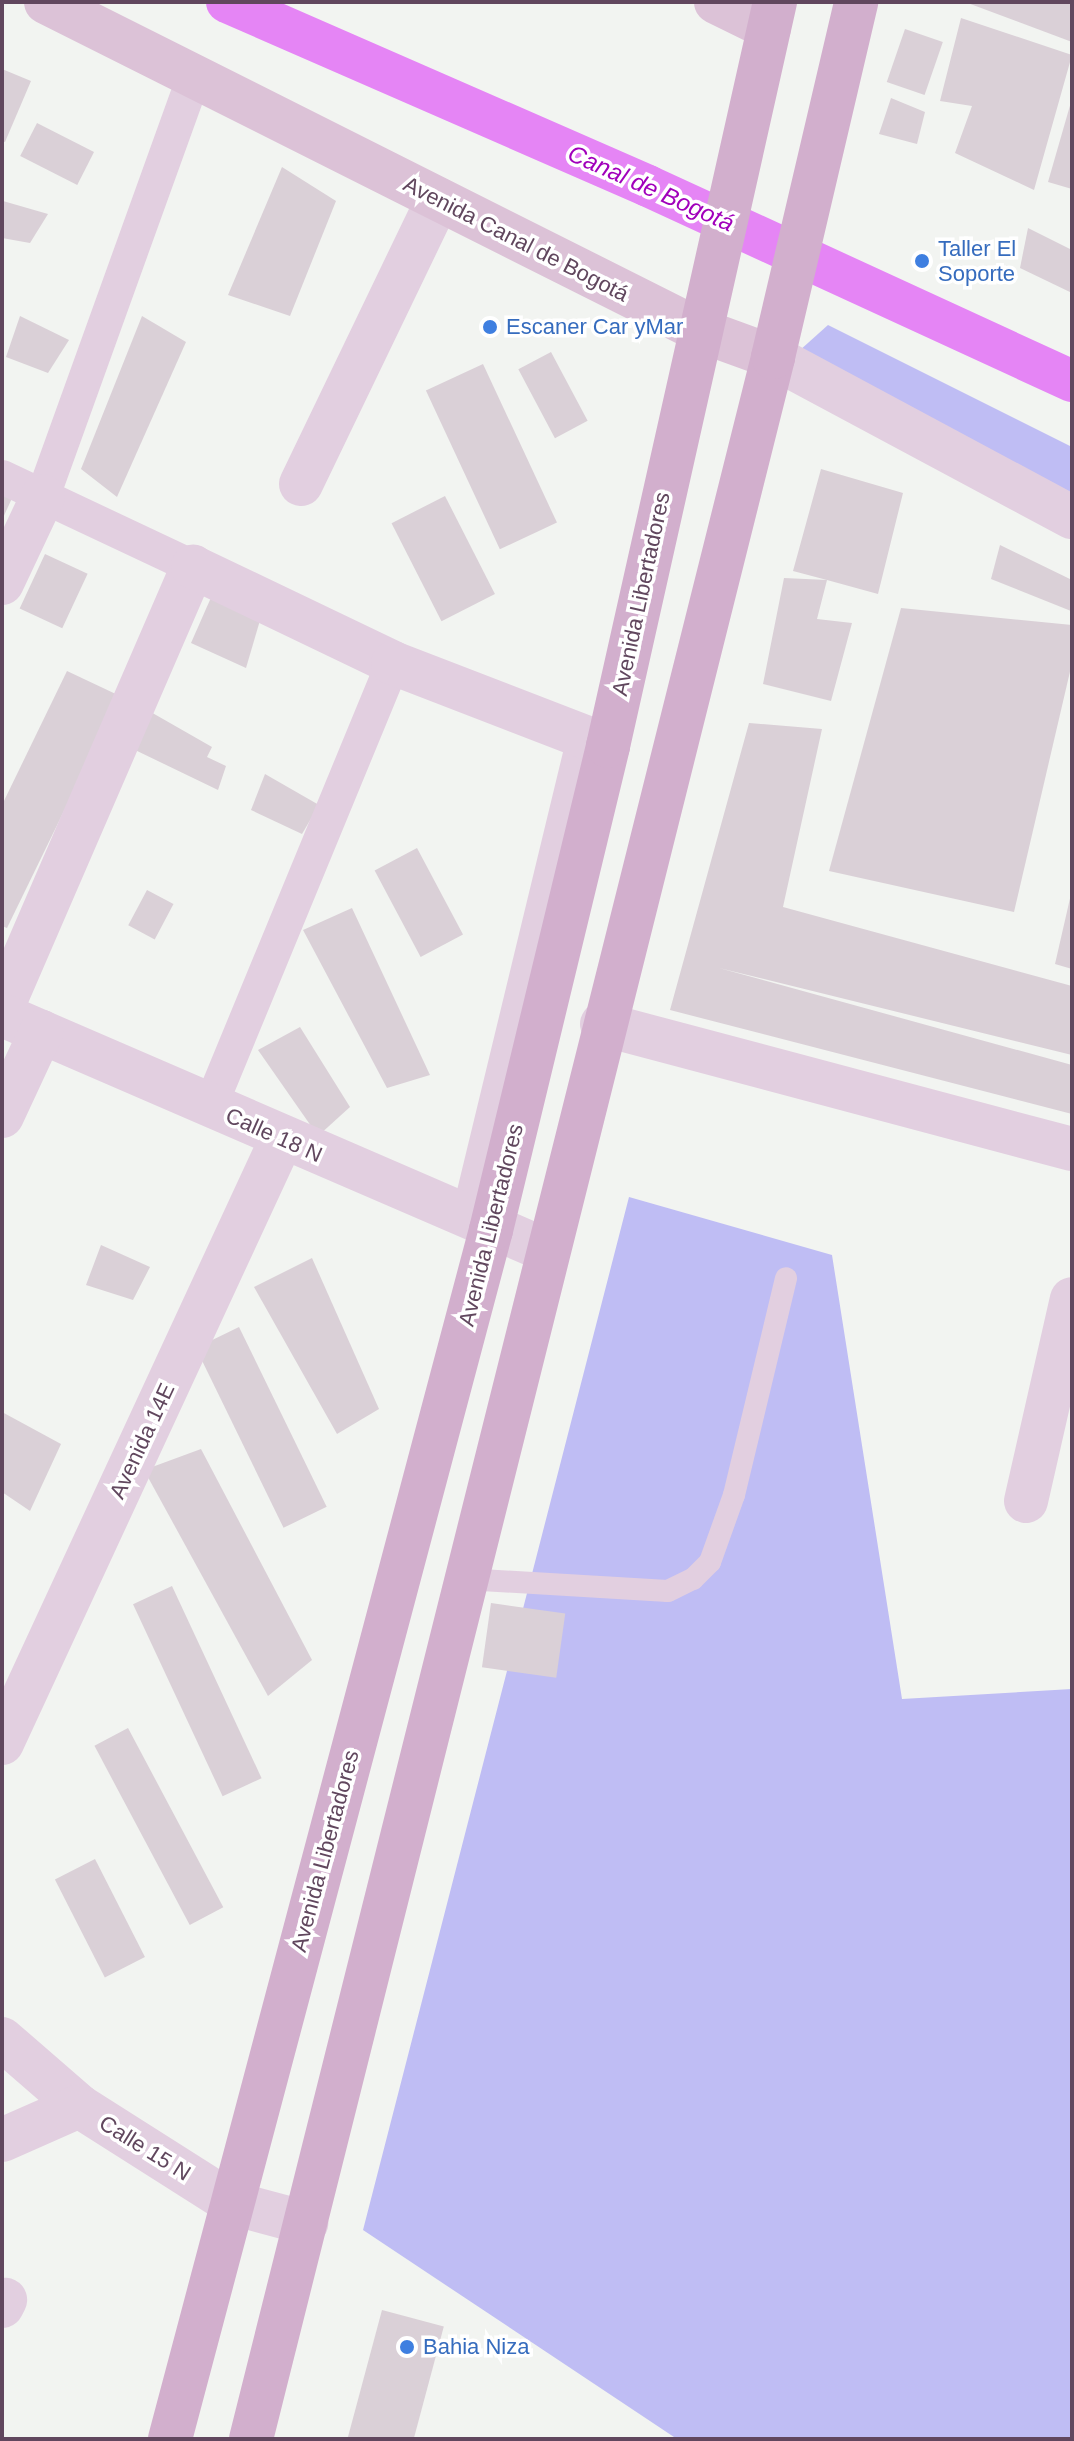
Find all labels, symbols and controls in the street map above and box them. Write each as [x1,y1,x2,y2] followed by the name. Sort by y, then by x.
[563,138,739,238] water label: Canal de Bogotá
[399,171,633,307] street label: Avenida Canal de Bogotá
[938,235,1016,286] place label: Taller El Soporte
[913,252,931,270] marker: Taller El Soporte
[506,314,683,340] place label: Escaner Car yMar
[481,318,499,336] marker: Escaner Car yMar
[607,490,675,698] street label: Avenida Libertadores
[222,1102,326,1168] street label: Calle 18 N
[453,1121,529,1329] street label: Avenida Libertadores
[104,1379,180,1503] street label: Avenida 14E
[285,1747,365,1955] street label: Avenida Libertadores
[94,2110,196,2186] street label: Calle 15 N
[423,2334,529,2360] place label: Bahia Niza
[398,2338,416,2356] marker: Bahia Niza

